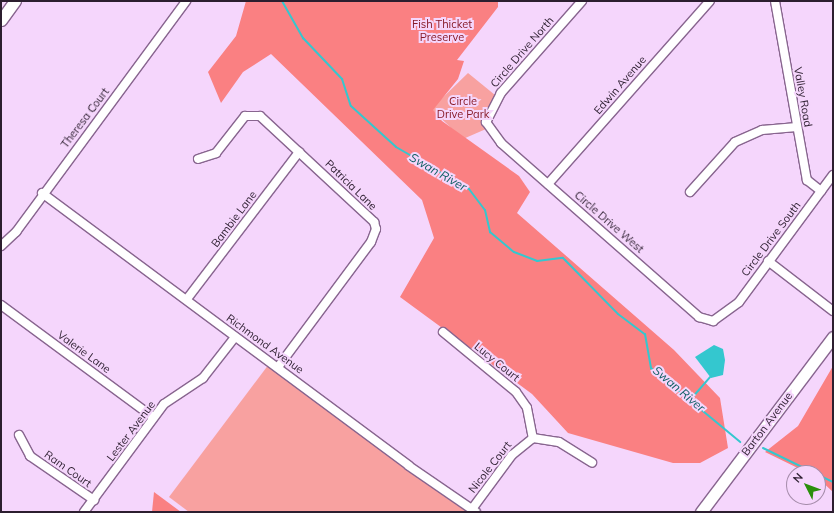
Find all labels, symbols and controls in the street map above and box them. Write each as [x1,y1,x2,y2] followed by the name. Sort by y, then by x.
[488,14,556,90] street label: Circle Drive North
[412,18,472,44] park label: Fish Thicket Preserve
[591,53,649,117] street label: Edwin Avenue
[791,66,815,128] street label: Valley Road
[58,85,112,151] street label: Theresa Court
[437,95,489,121] park label: Circle Drive Park
[407,150,469,194] water label: Swan River
[322,157,380,213] street label: Patricia Lane
[209,188,259,250] street label: Bambie Lane
[572,188,646,256] street label: Circle Drive West
[739,199,803,279] street label: Circle Drive South
[224,312,306,376] street label: Richmond Avenue
[55,328,113,376] street label: Valerie Lane
[472,340,522,384] street label: Lucy Court
[650,363,708,415] water label: Swan River
[739,390,795,458] street label: Barton Avenue
[104,398,158,464] street label: Lester Avenue
[466,439,514,495] street label: Nicole Court
[42,448,94,490] street label: Ram Court
[786,465,826,505] north arrow
[790,470,806,485] text: N

